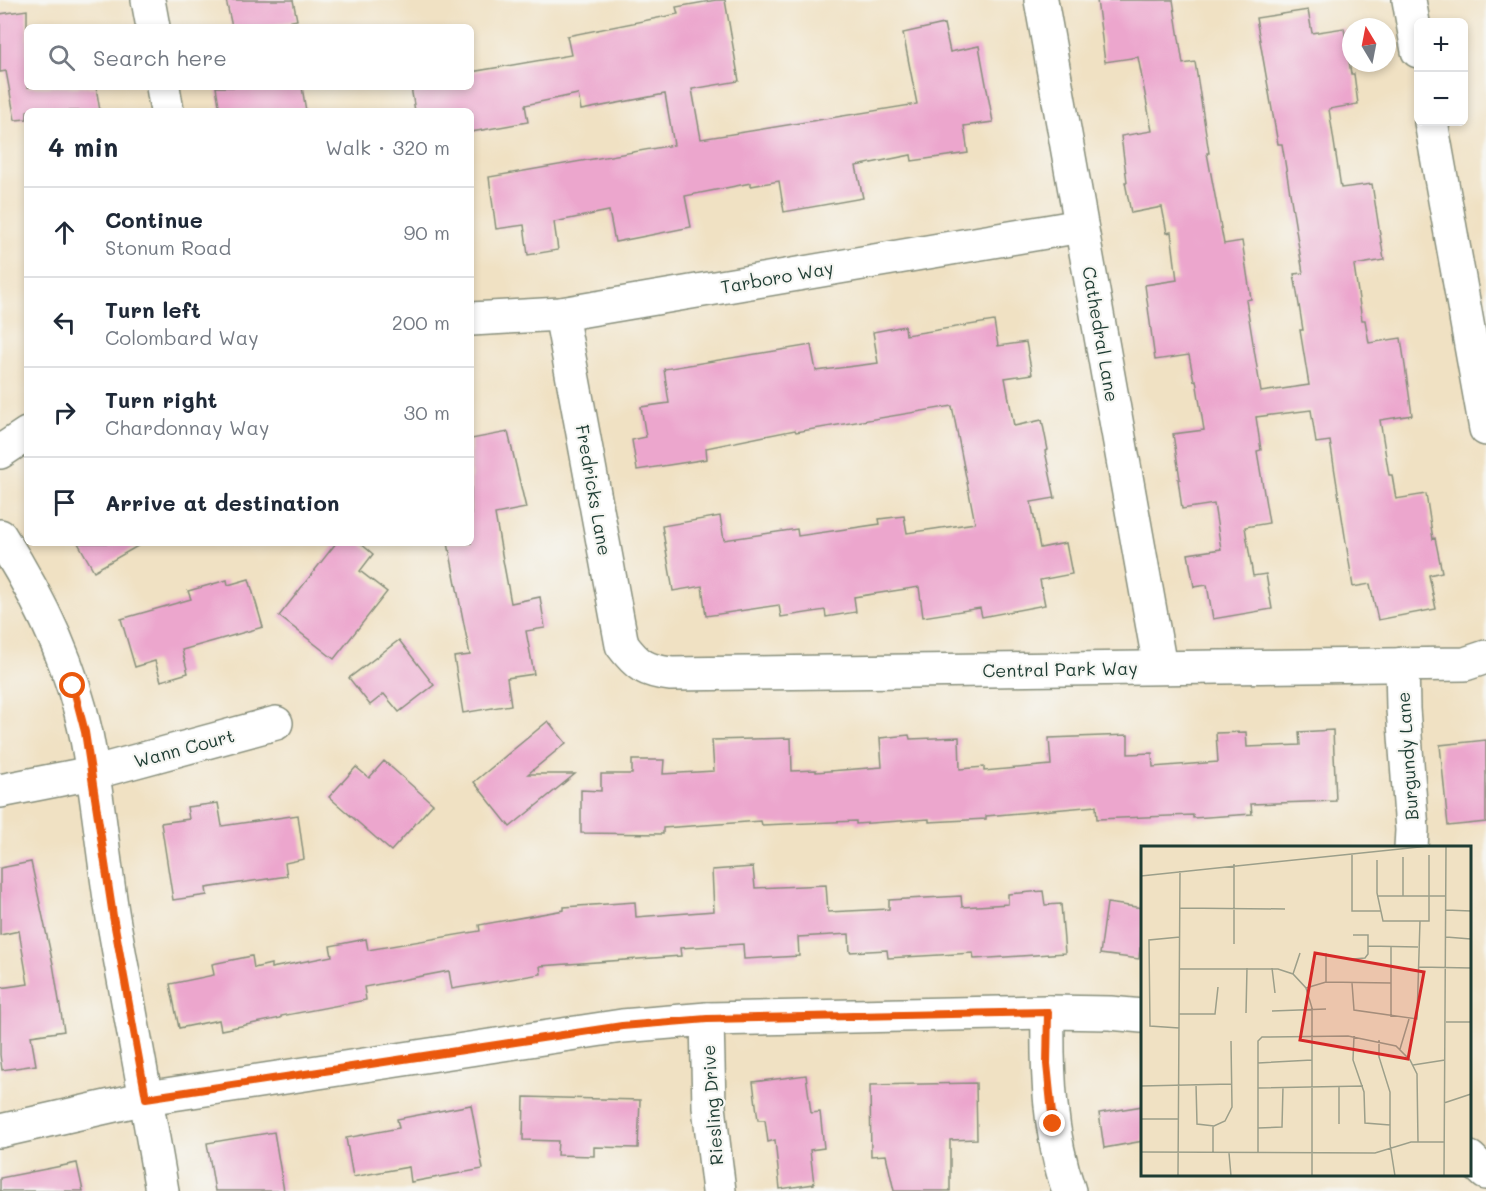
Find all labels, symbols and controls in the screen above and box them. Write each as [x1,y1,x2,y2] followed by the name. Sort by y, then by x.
[1342,18,1396,72] north arrow
[1414,18,1468,126] map controls
[1414,18,1468,72] button: +
[24,24,474,90] search box
[45,41,78,74] icon: search
[93,43,227,72] text: Search here
[1414,72,1468,126] button: −
[48,130,118,164] text: 4 min
[325,134,450,160] text: Walk · 320 m
[105,205,203,234] text: Continue
[48,216,81,249] icon: ahead
[404,219,450,245] text: 90 m
[105,234,231,260] text: Stonum Road
[719,255,835,299] street label: Tarboro Way
[1077,264,1125,404] street label: Cathedral Lane
[105,295,201,324] text: Turn left
[48,306,81,339] icon: left
[392,309,450,335] text: 200 m
[105,324,259,350] text: Colombard Way
[105,385,217,414] text: Turn right
[48,396,81,429] icon: right
[404,399,450,425] text: 30 m
[105,414,270,440] text: Chardonnay Way
[571,423,617,557] street label: Fredricks Lane
[48,486,81,519] icon: arrive
[105,488,340,517] text: Arrive at destination
[982,656,1138,682] street label: Central Park Way
[59,672,85,698] route start
[1391,691,1423,821] street label: Burgundy Lane
[131,723,237,773] street label: Wann Court
[1141,846,1471,1176] inset map
[696,1044,728,1166] street label: Riesling Drive
[1039,1110,1065,1136] route end

